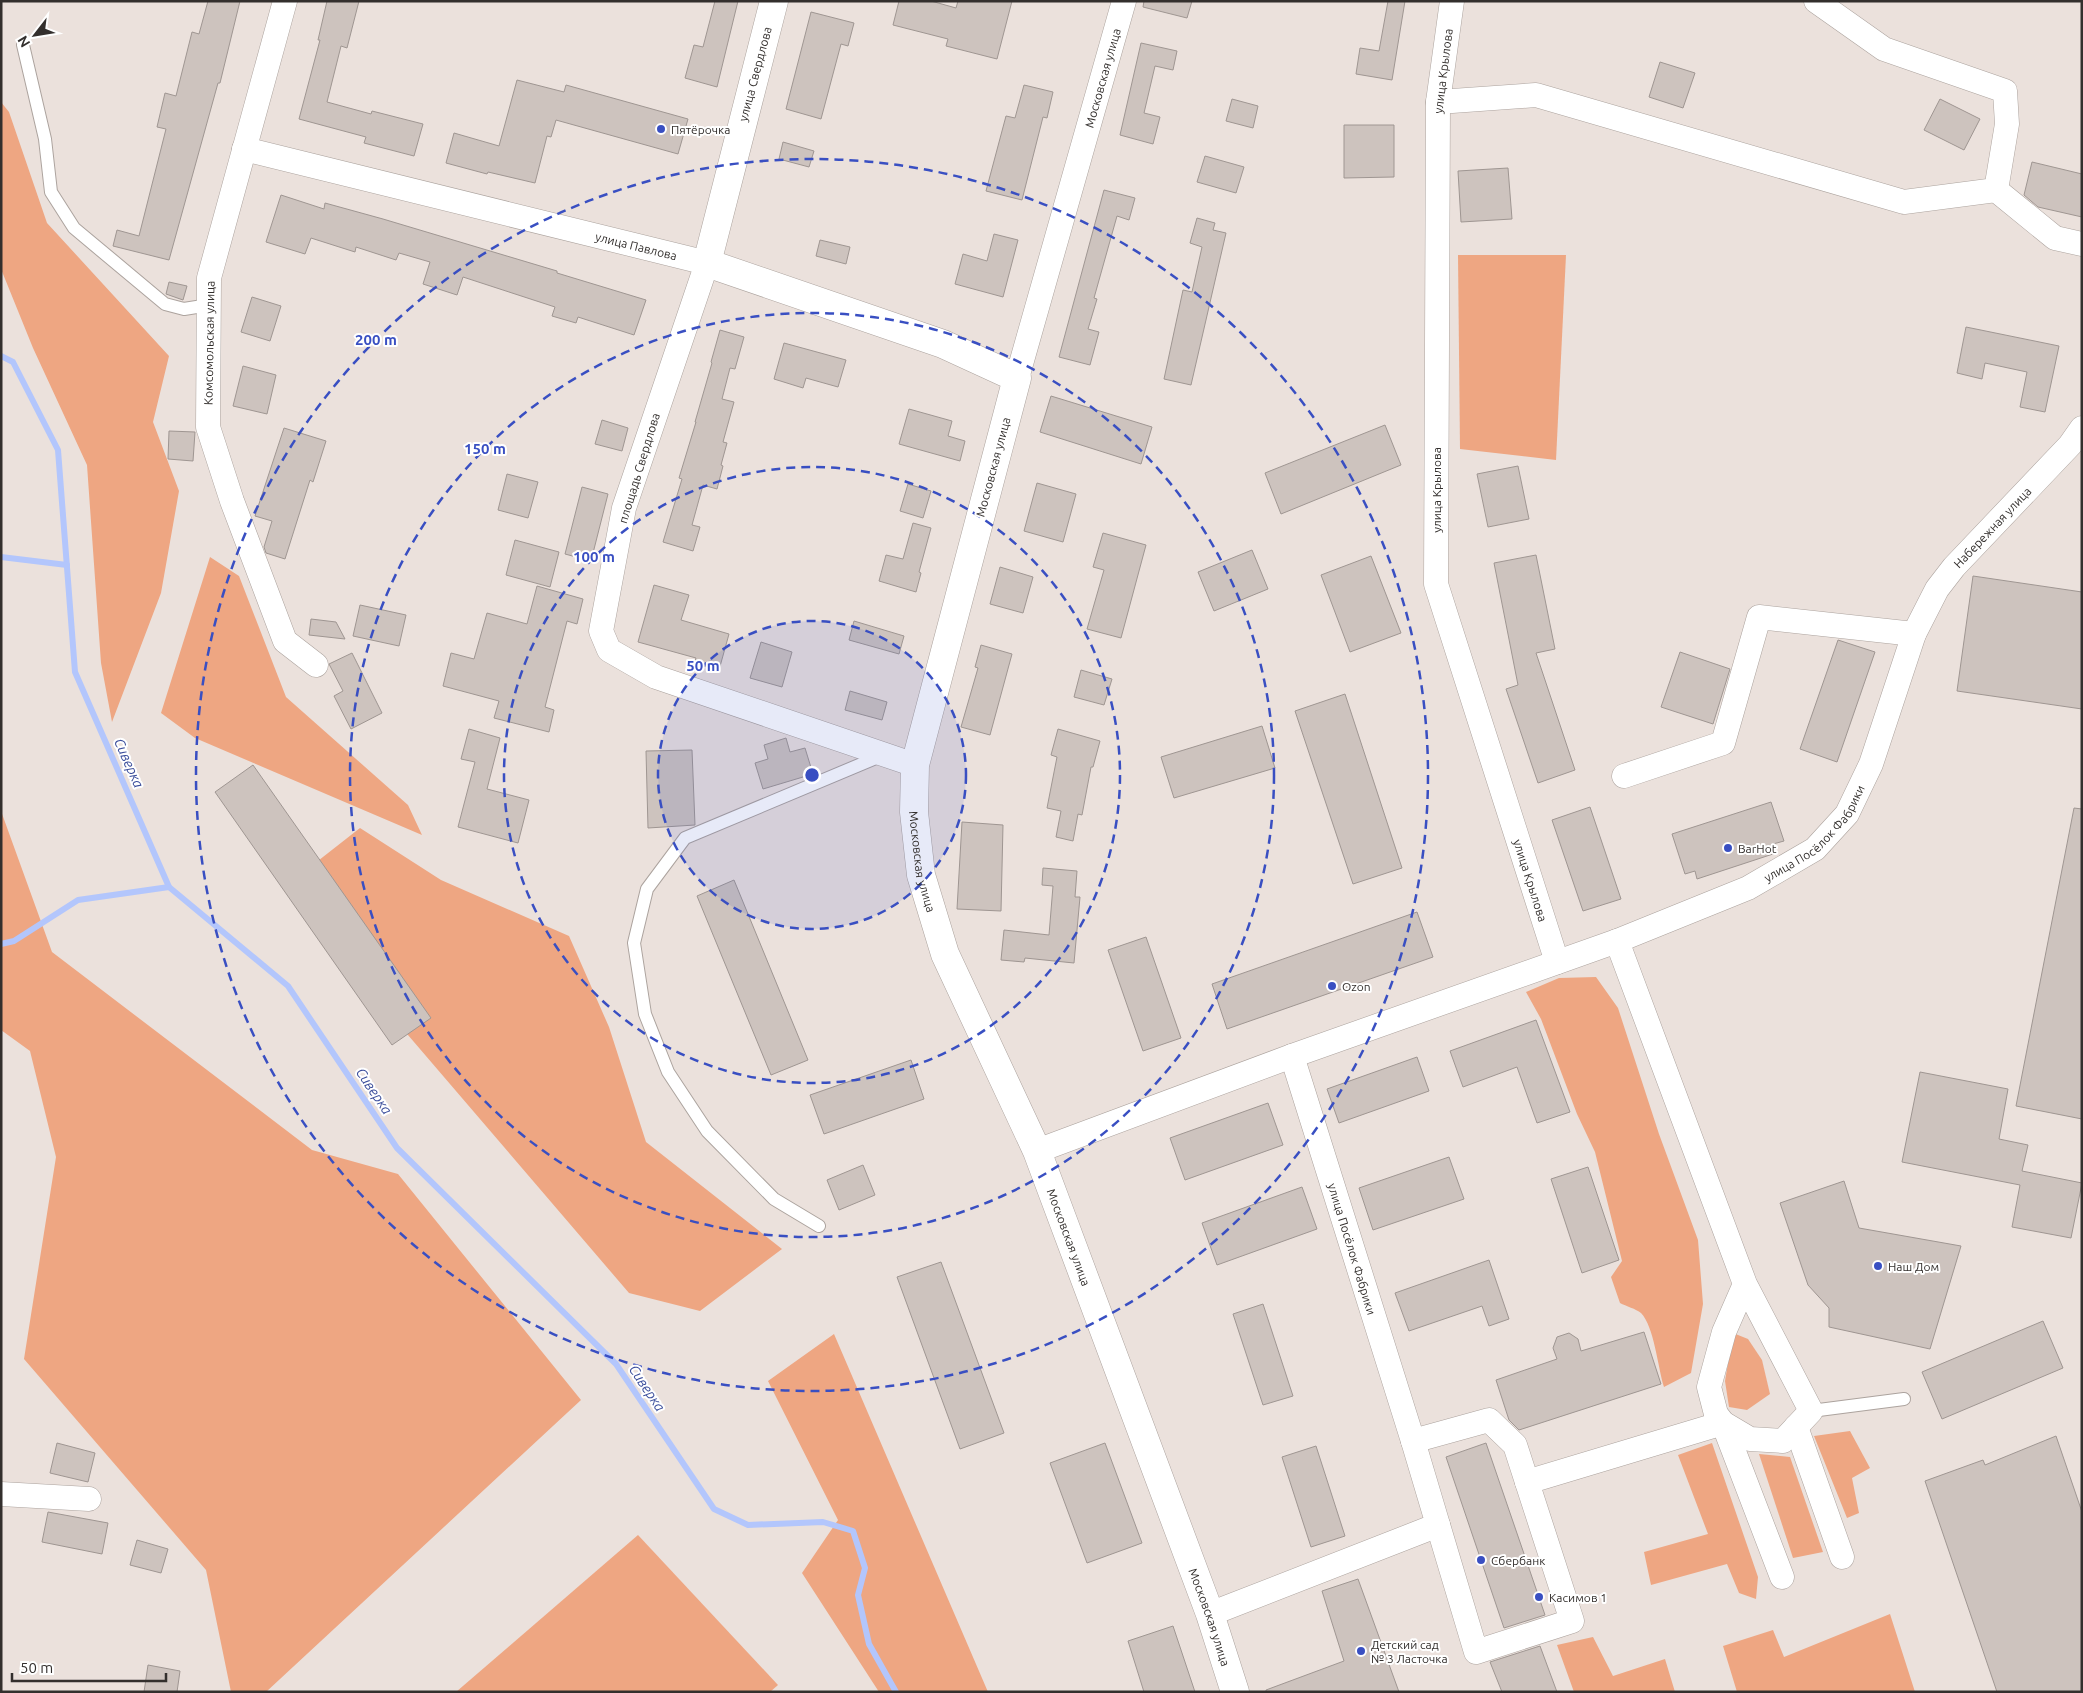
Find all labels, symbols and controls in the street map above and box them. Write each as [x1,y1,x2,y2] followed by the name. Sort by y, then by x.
[10,10,60,60] north arrow
[736,25,774,123] street label: улица Свердлова
[1082,27,1122,129] street label: Московская улица
[1431,28,1455,114] street label: улица Крылова
[14,33,33,50] text: N
[655,123,667,135] marker: Пятёрочка
[671,123,730,136] place label: Пятёрочка
[594,229,678,262] street label: улица Павлова
[201,281,217,405] street label: Комсомольская улица
[355,331,397,348] text: 200 m
[616,411,662,525] street label: площадь Свердлова
[973,416,1013,518] street label: Московская улица
[464,440,506,457] text: 150 m
[1430,447,1443,533] street label: улица Крылова
[1951,484,2033,570] street label: Набережная улица
[573,548,615,565] text: 100 m
[686,657,720,674] text: 50 m
[111,736,147,791] water label: Сиверка
[803,766,821,784] centre of rings
[1761,783,1866,884] street label: улица Посёлок Фабрики
[907,810,938,914] street label: Московская улица
[1512,837,1550,923] street label: улица Крылова
[1722,842,1734,854] marker: BarHot
[1738,842,1777,855] place label: BarHot
[1326,980,1338,992] marker: Ozon
[1342,980,1371,993] place label: Ozon
[353,1065,396,1118] water label: Сиверка
[1326,1182,1378,1316] street label: улица Посёлок Фабрики
[1045,1187,1093,1288] street label: Московская улица
[1872,1260,1884,1272] marker: Наш Дом
[1888,1260,1939,1273] place label: Наш Дом
[626,1362,669,1415] water label: Сиверка
[1475,1554,1487,1566] marker: Сбербанк
[1491,1554,1545,1567] place label: Сбербанк
[1187,1566,1233,1668] street label: Московская улица
[1533,1591,1545,1603] marker: Касимов 1
[1549,1591,1607,1604] place label: Касимов 1
[1371,1638,1448,1665] place label: Детский сад № 3 Ласточка
[1355,1645,1367,1657] marker: Детский сад № 3 Ласточка
[12,1650,166,1682] scale bar
[20,1659,53,1676] text: 50 m

